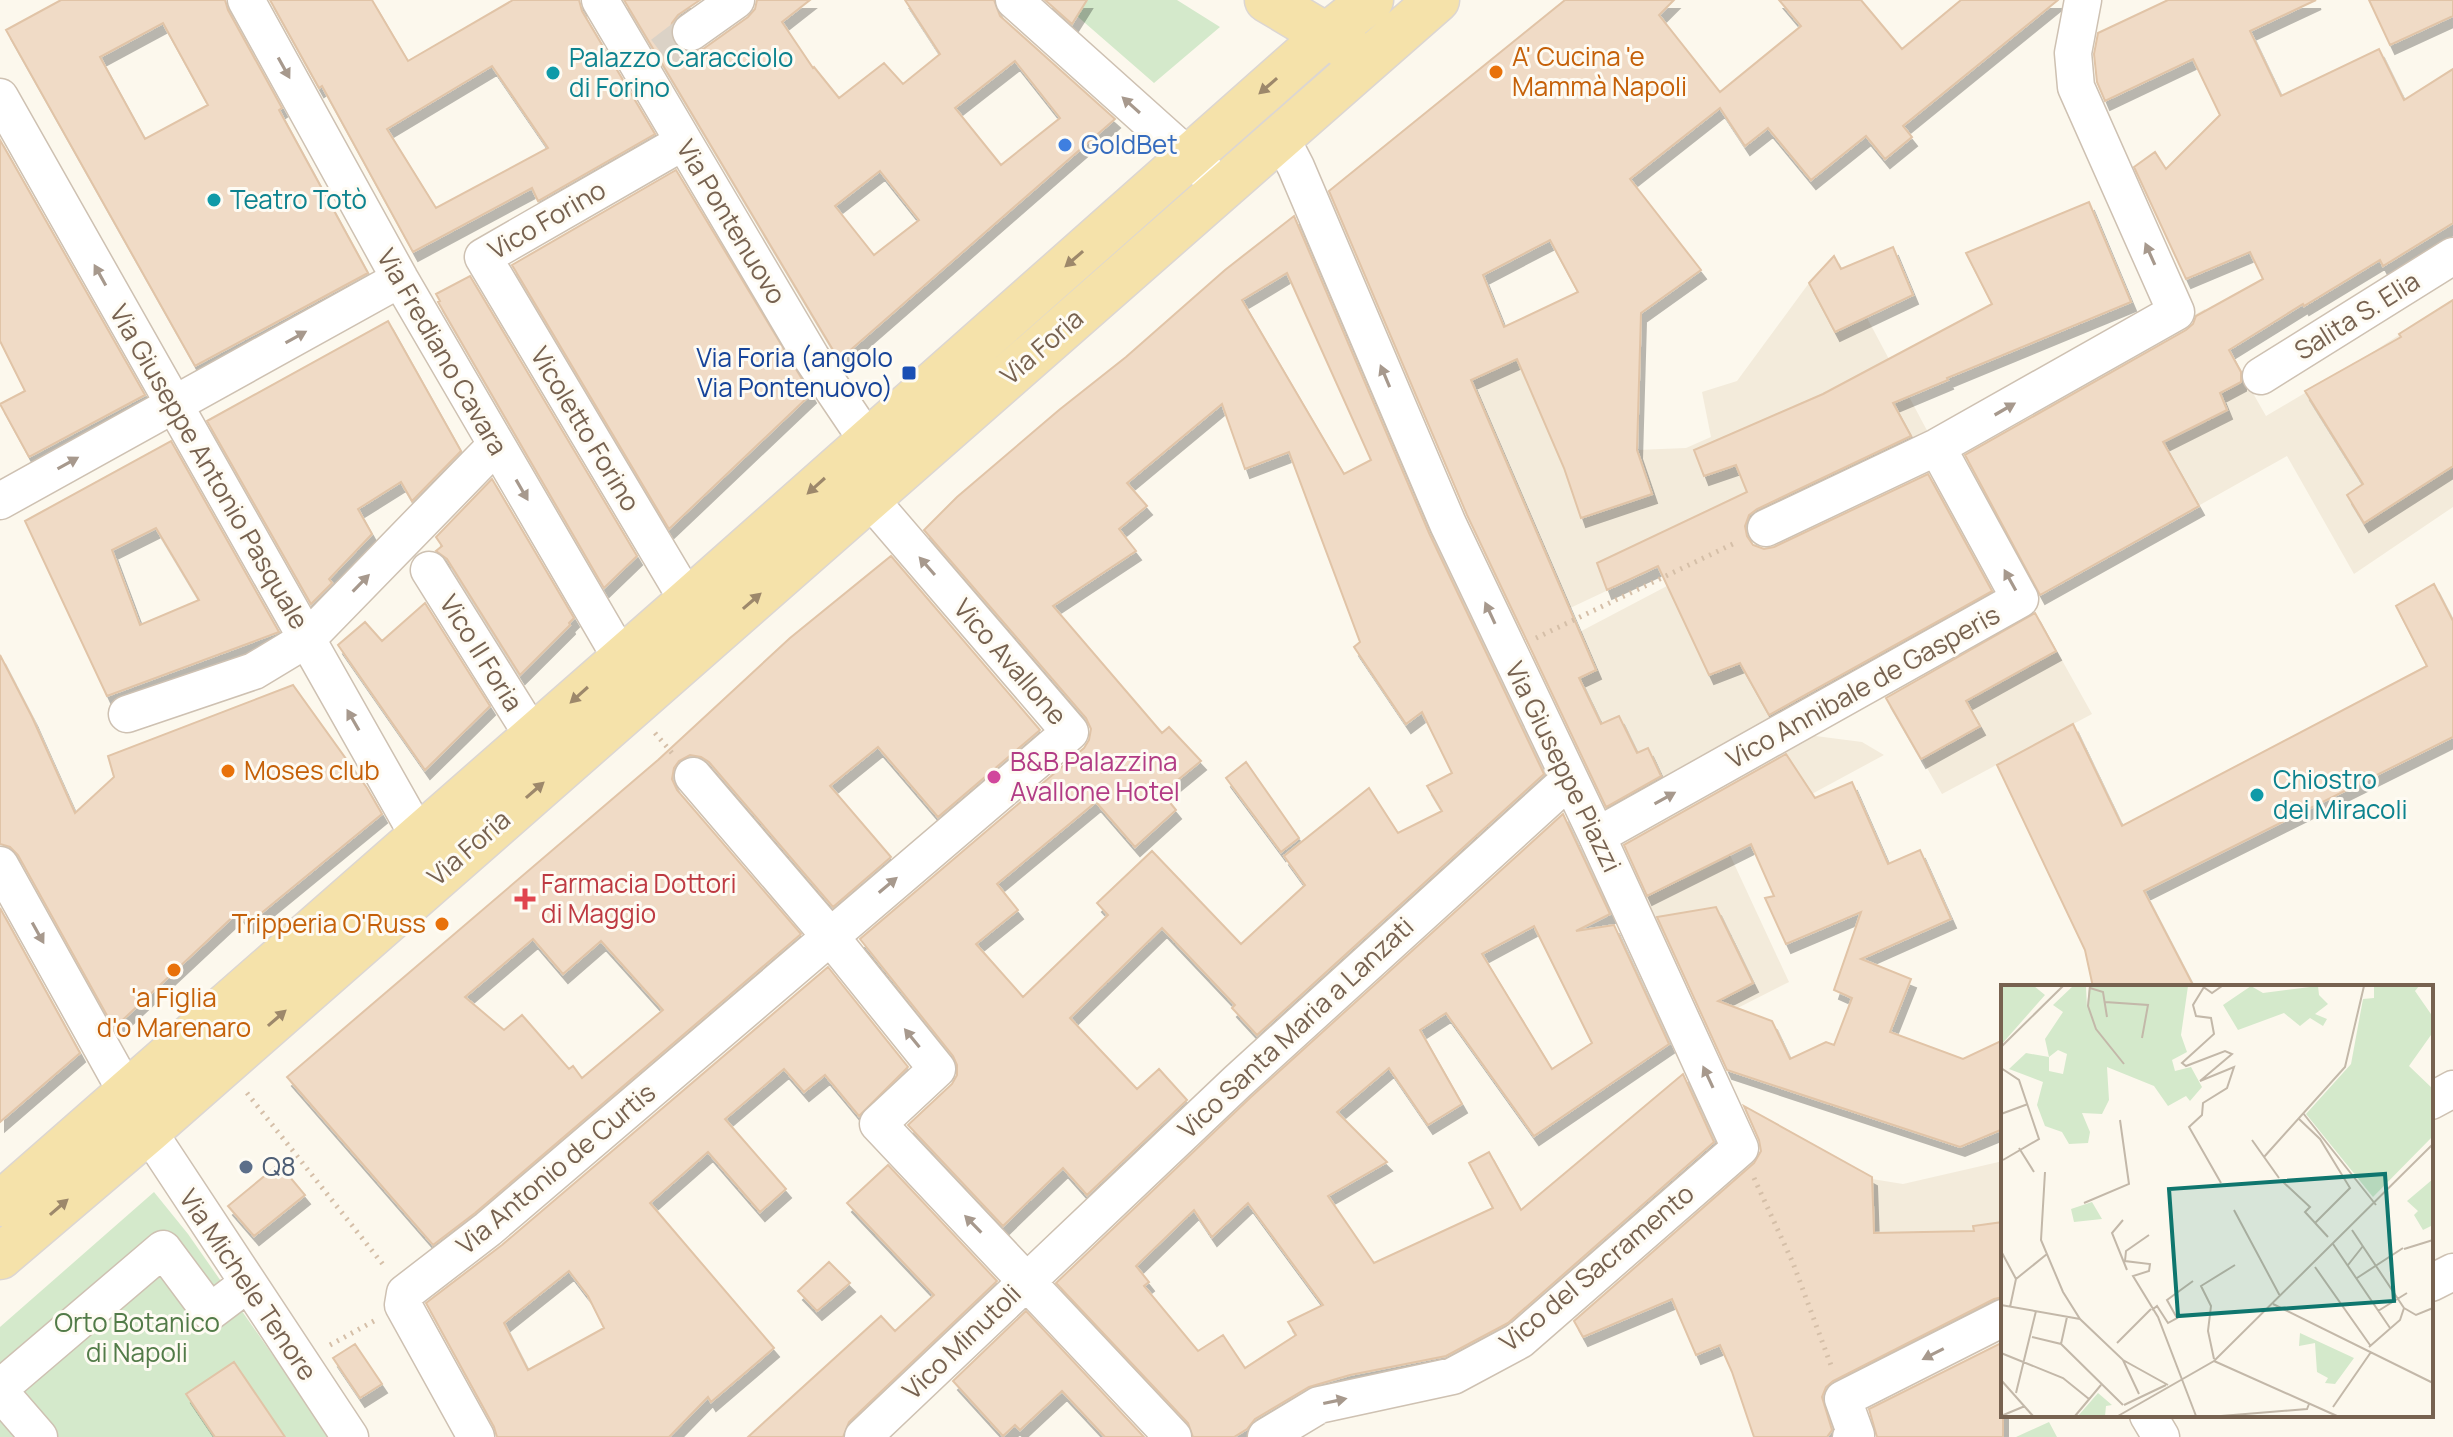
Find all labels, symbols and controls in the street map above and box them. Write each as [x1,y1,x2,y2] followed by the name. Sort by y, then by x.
[1512,38,1687,104] place label: A' Cucina 'e Mammà Napoli
[569,39,793,105] place label: Palazzo Caracciolo di Forino
[277,57,291,80] one-way arrow
[1487,63,1505,81] marker: A' Cucina 'e Mammà Napoli
[544,64,562,82] marker: Palazzo Caracciolo di Forino
[1259,77,1278,95] one-way arrow
[1121,96,1140,114] one-way arrow
[1081,126,1178,162] place label: GoldBet
[669,133,795,310] street label: Via Pontenuovo
[1056,136,1074,154] marker: GoldBet
[481,171,612,267] street label: Vico Forino
[230,181,367,217] place label: Teatro Totò
[205,191,223,209] marker: Teatro Totò
[369,242,517,461] street label: Via Frediano Cavara
[2143,242,2157,266] one-way arrow
[1064,249,1083,267] one-way arrow
[2287,262,2426,368] street label: Salita S. Elia
[93,264,107,286] one-way arrow
[102,298,318,635] street label: Via Giuseppe Antonio Pasquale
[992,300,1090,392] street label: Via Foria
[284,330,307,344] one-way arrow
[523,339,649,517] street label: Vicoletto Forino
[696,339,893,405] place label: Via Foria (angolo Via Pontenuovo)
[900,364,918,382] marker: Via Foria (angolo Via Pontenuovo)
[1378,364,1391,388] one-way arrow
[1994,402,2016,416] one-way arrow
[57,456,79,470] one-way arrow
[806,477,825,495] one-way arrow
[515,479,529,501] one-way arrow
[919,556,936,576] one-way arrow
[2003,569,2017,591] one-way arrow
[351,574,370,593] one-way arrow
[432,587,532,718] street label: Vico II Foria
[946,591,1076,732] street label: Vico Avallone
[742,593,762,611] one-way arrow
[1719,596,2006,776] street label: Vico Annibale de Gasperis
[1483,602,1497,625] one-way arrow
[1497,655,1631,878] street label: Via Giuseppe Piazzi
[569,686,589,703] one-way arrow
[346,709,360,731] one-way arrow
[1010,743,1180,809] place label: B&B Palazzina Avallone Hotel
[244,752,380,788] place label: Moses club
[2273,761,2408,827] place label: Chiostro dei Miracoli
[219,762,237,780] marker: Moses club
[985,768,1003,786] marker: B&B Palazzina Avallone Hotel
[525,782,544,800] one-way arrow
[2248,786,2266,804] marker: Chiostro dei Miracoli
[1654,791,1677,804] one-way arrow
[419,801,517,893] street label: Via Foria
[541,865,737,931] place label: Farmacia Dottori di Maggio
[878,877,898,894] one-way arrow
[516,890,534,908] marker: Farmacia Dottori di Maggio
[232,905,426,941] place label: Tripperia O'Russ
[1170,908,1421,1146] street label: Vico Santa Maria a Lanzati
[433,915,451,933] marker: Tripperia O'Russ
[31,922,45,945] one-way arrow
[165,961,183,979] marker: 'a Figlia d'o Marenaro
[97,979,251,1045] place label: 'a Figlia d'o Marenaro
[2001,985,2433,1417] inset map
[266,1010,286,1027] one-way arrow
[904,1028,921,1048] one-way arrow
[1701,1065,1715,1088] one-way arrow
[448,1074,663,1262] street label: Via Antonio de Curtis
[262,1148,296,1184] place label: Q8
[237,1158,255,1176] marker: Q8
[1492,1175,1701,1359] street label: Vico del Sacramento
[171,1182,326,1387] street label: Via Michele Tenore
[49,1199,69,1216] one-way arrow
[964,1215,982,1234] one-way arrow
[894,1276,1029,1407] street label: Vico Minutoli
[54,1304,220,1370] park label: Orto Botanico di Napoli
[1922,1347,1945,1360] one-way arrow
[1322,1395,1347,1407] one-way arrow

